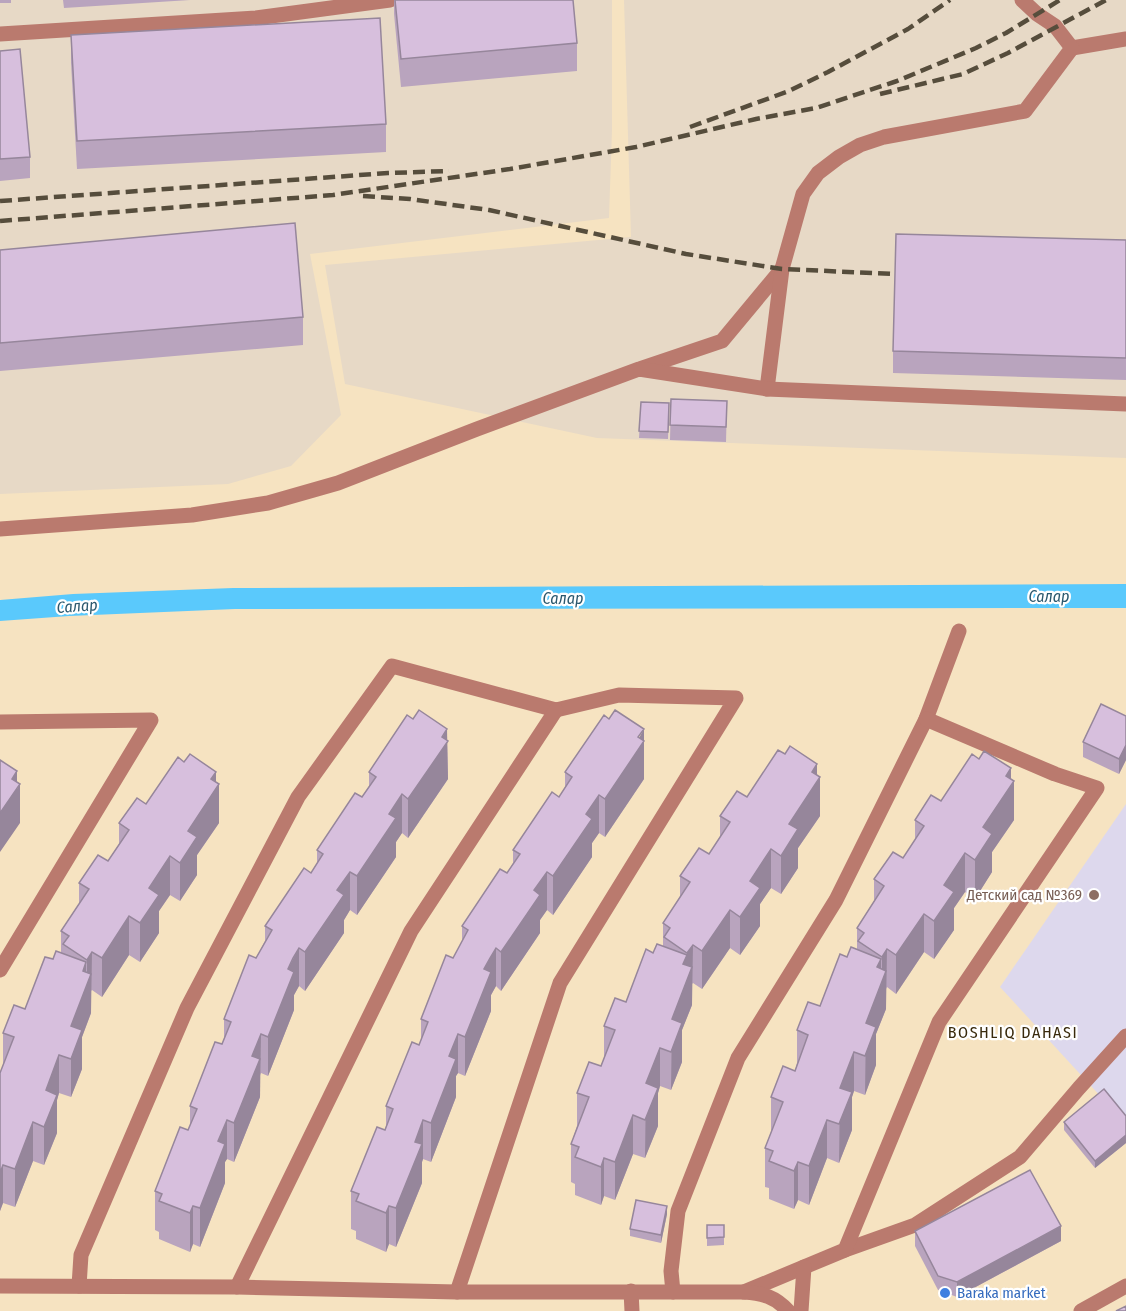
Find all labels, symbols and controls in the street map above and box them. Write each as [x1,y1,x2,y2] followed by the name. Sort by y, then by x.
[1028,587,1070,606] water label: Салар
[542,589,584,608] water label: Салар
[56,595,98,617] water label: Салар
[966,886,1082,904] place label: Детский сад №369
[1087,888,1101,902] marker: Детский сад №369
[948,1023,1078,1042] district label: BOSHLIQ DAHASI
[957,1284,1046,1302] place label: Baraka market
[938,1286,952,1300] marker: Baraka market

